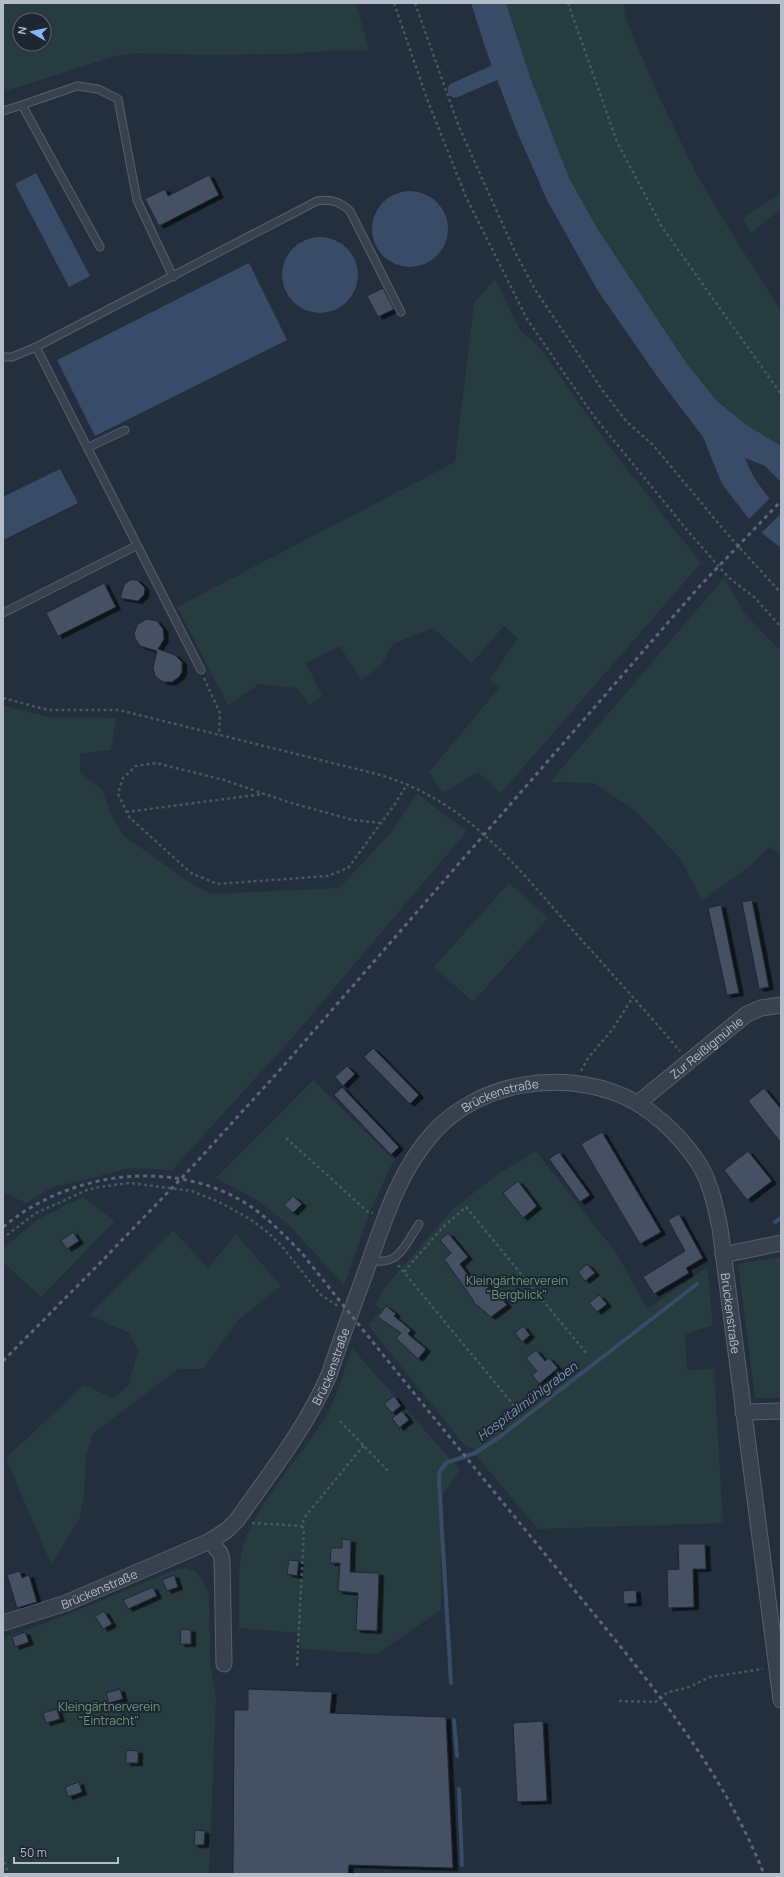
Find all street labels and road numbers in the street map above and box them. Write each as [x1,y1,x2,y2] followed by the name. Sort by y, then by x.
[666,1012,746,1082] street label: Zur Reißigmühle
[458,1075,540,1116] street label: Brückenstraße
[717,1272,745,1355] street label: Brückenstraße
[307,1325,353,1408] street label: Brückenstraße
[59,1565,140,1613] street label: Brückenstraße

